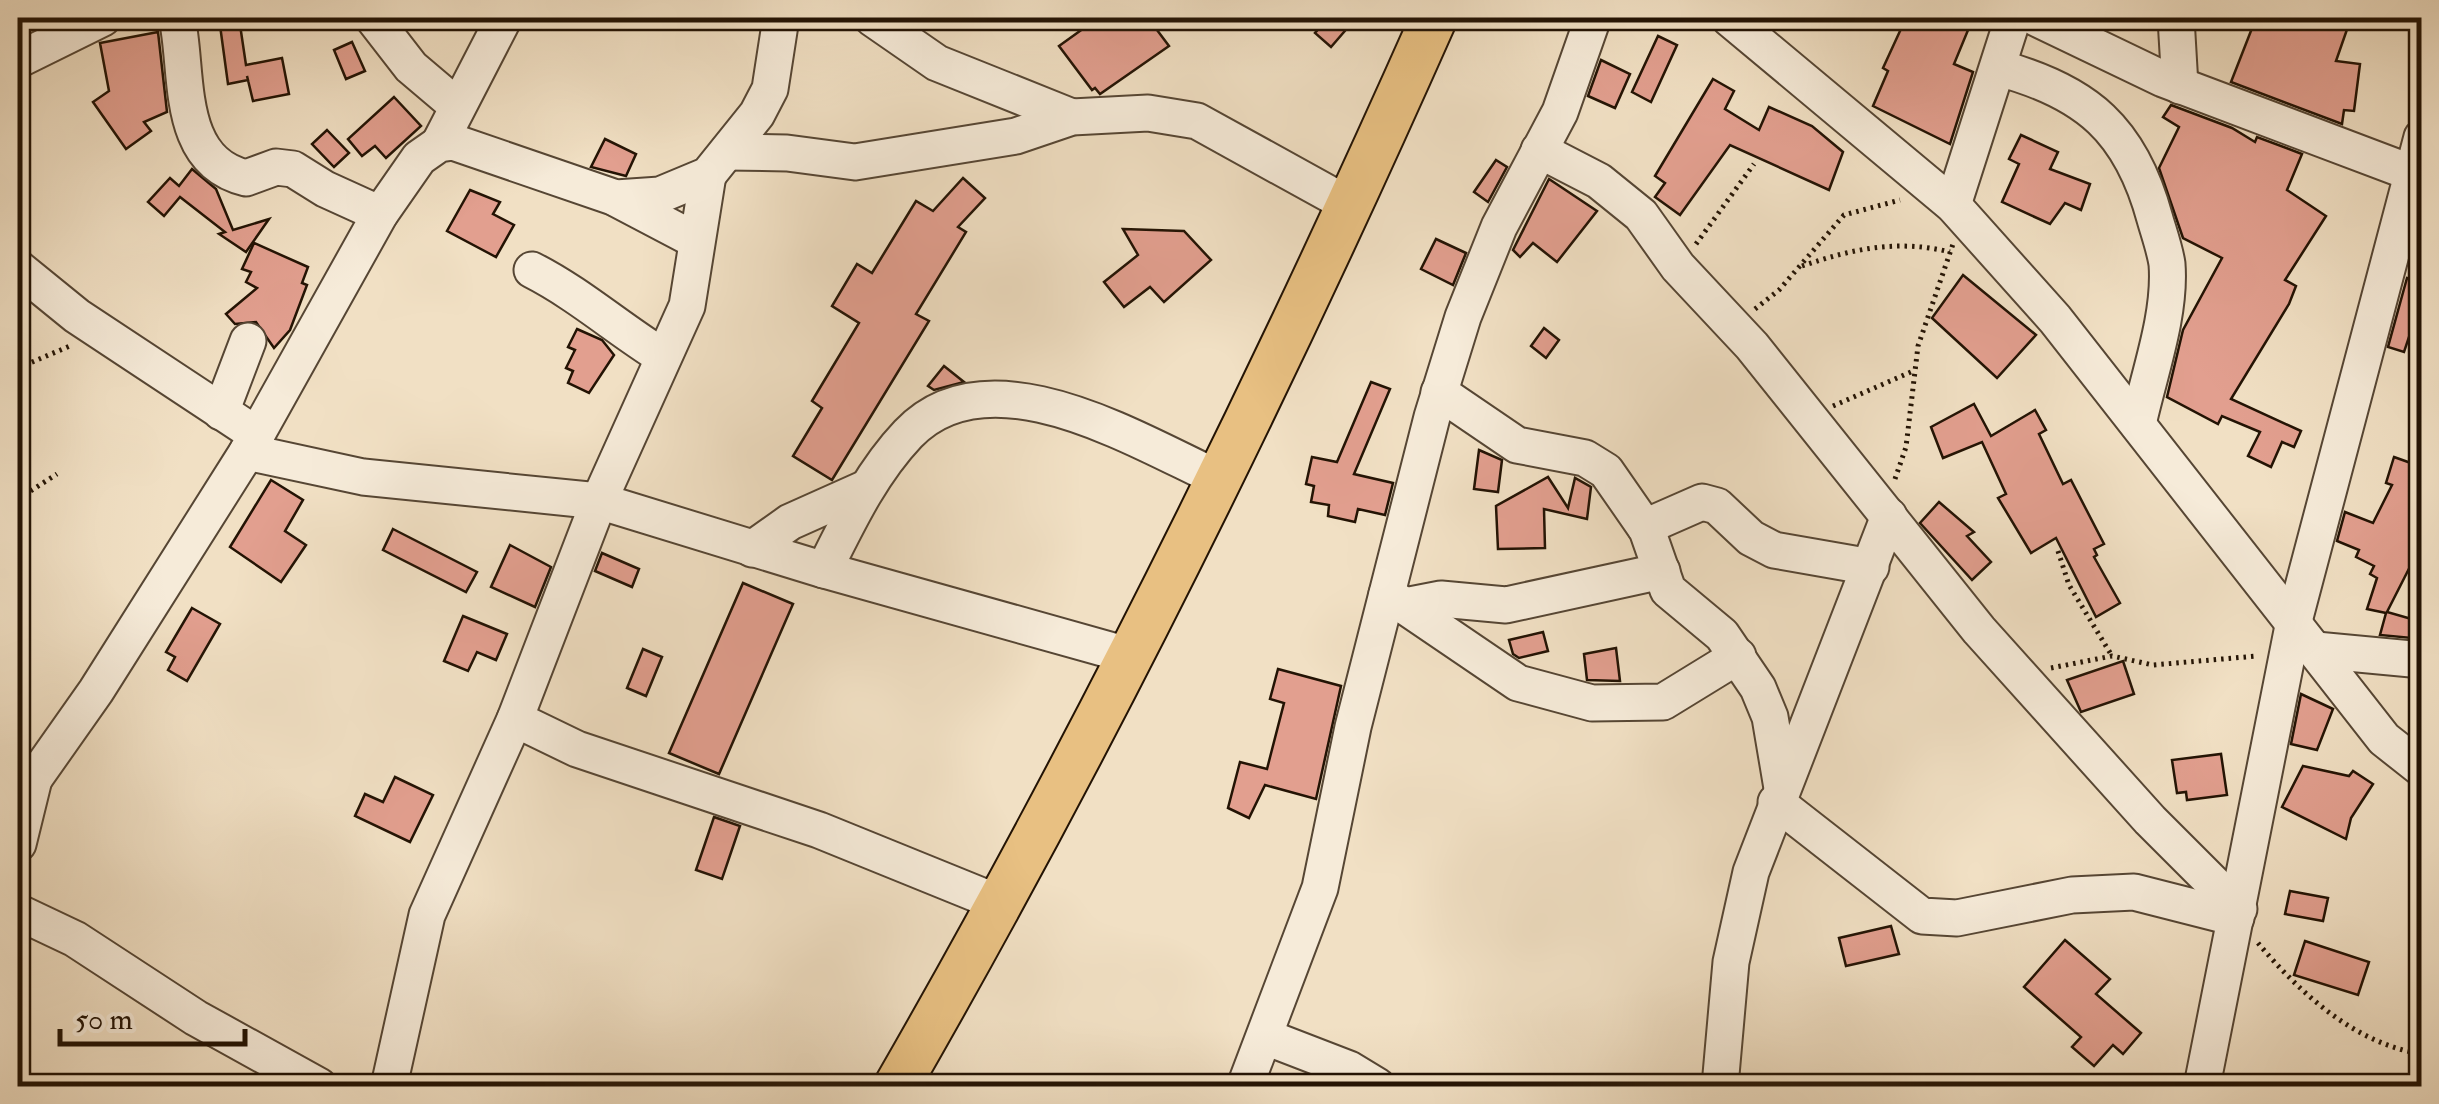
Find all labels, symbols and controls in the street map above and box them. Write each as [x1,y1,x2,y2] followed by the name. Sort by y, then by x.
[60,984,245,1046] scale bar
[75,1001,133,1038] text: 50 m

